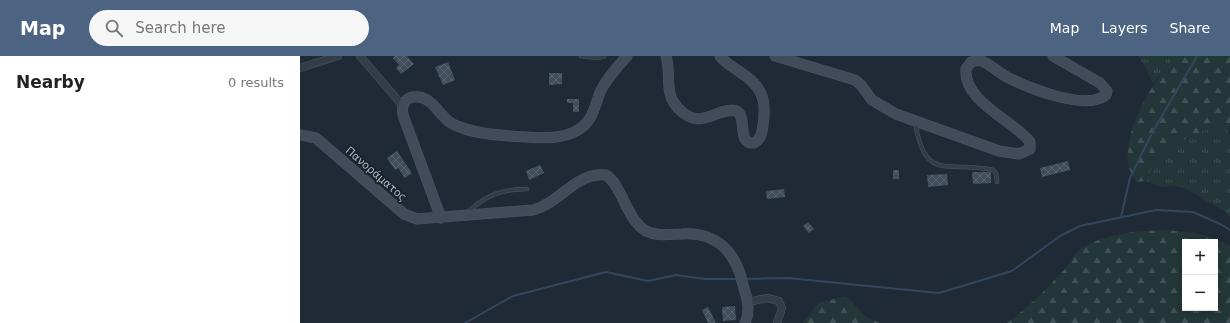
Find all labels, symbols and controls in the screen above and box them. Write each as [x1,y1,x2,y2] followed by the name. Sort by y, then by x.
[89,10,369,46] search box
[20,17,65,39] text: Map
[103,17,125,39] icon: search
[135,19,225,37] text: Search here
[1050,20,1079,36] text: Map
[1101,20,1148,36] text: Layers
[1170,20,1210,36] text: Share
[16,72,85,92] text: Nearby
[228,75,284,90] text: 0 results
[343,144,409,204] street label: Πανοράματος
[1182,239,1218,311] map controls
[1182,239,1218,275] button: +
[1182,275,1218,311] button: −

